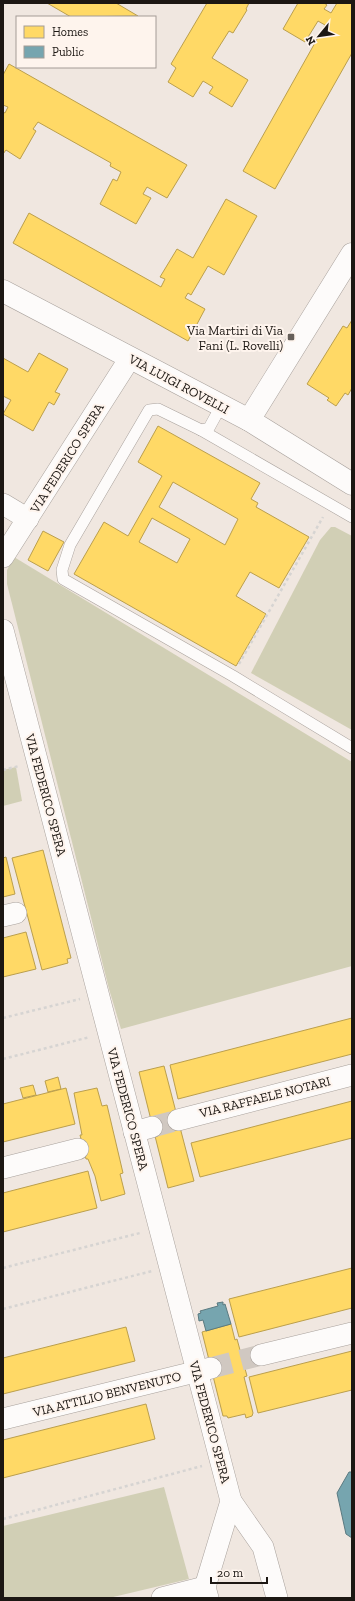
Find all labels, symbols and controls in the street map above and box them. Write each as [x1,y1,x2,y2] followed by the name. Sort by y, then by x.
[16,16,156,68] legend
[299,16,339,56] north arrow
[52,25,88,39] text: Homes
[303,33,318,47] text: N
[52,45,85,59] text: Public
[186,323,284,353] place label: Via Martiri di Via Fani (L. Rovelli)
[286,332,296,342] marker: Via Martiri di Via Fani (L. Rovelli)
[125,351,232,417] street label: VIA LUIGI ROVELLI
[27,400,107,516] street label: VIA FEDERICO SPERA
[22,731,70,859] street label: VIA FEDERICO SPERA
[104,1045,152,1173] street label: VIA FEDERICO SPERA
[197,1073,332,1121] street label: VIA RAFFAELE NOTARI
[186,1358,234,1486] street label: VIA FEDERICO SPERA
[30,1368,183,1420] street label: VIA ATTILIO BENVENUTO
[211,1559,267,1585] scale bar
[217,1566,244,1580] text: 20 m

